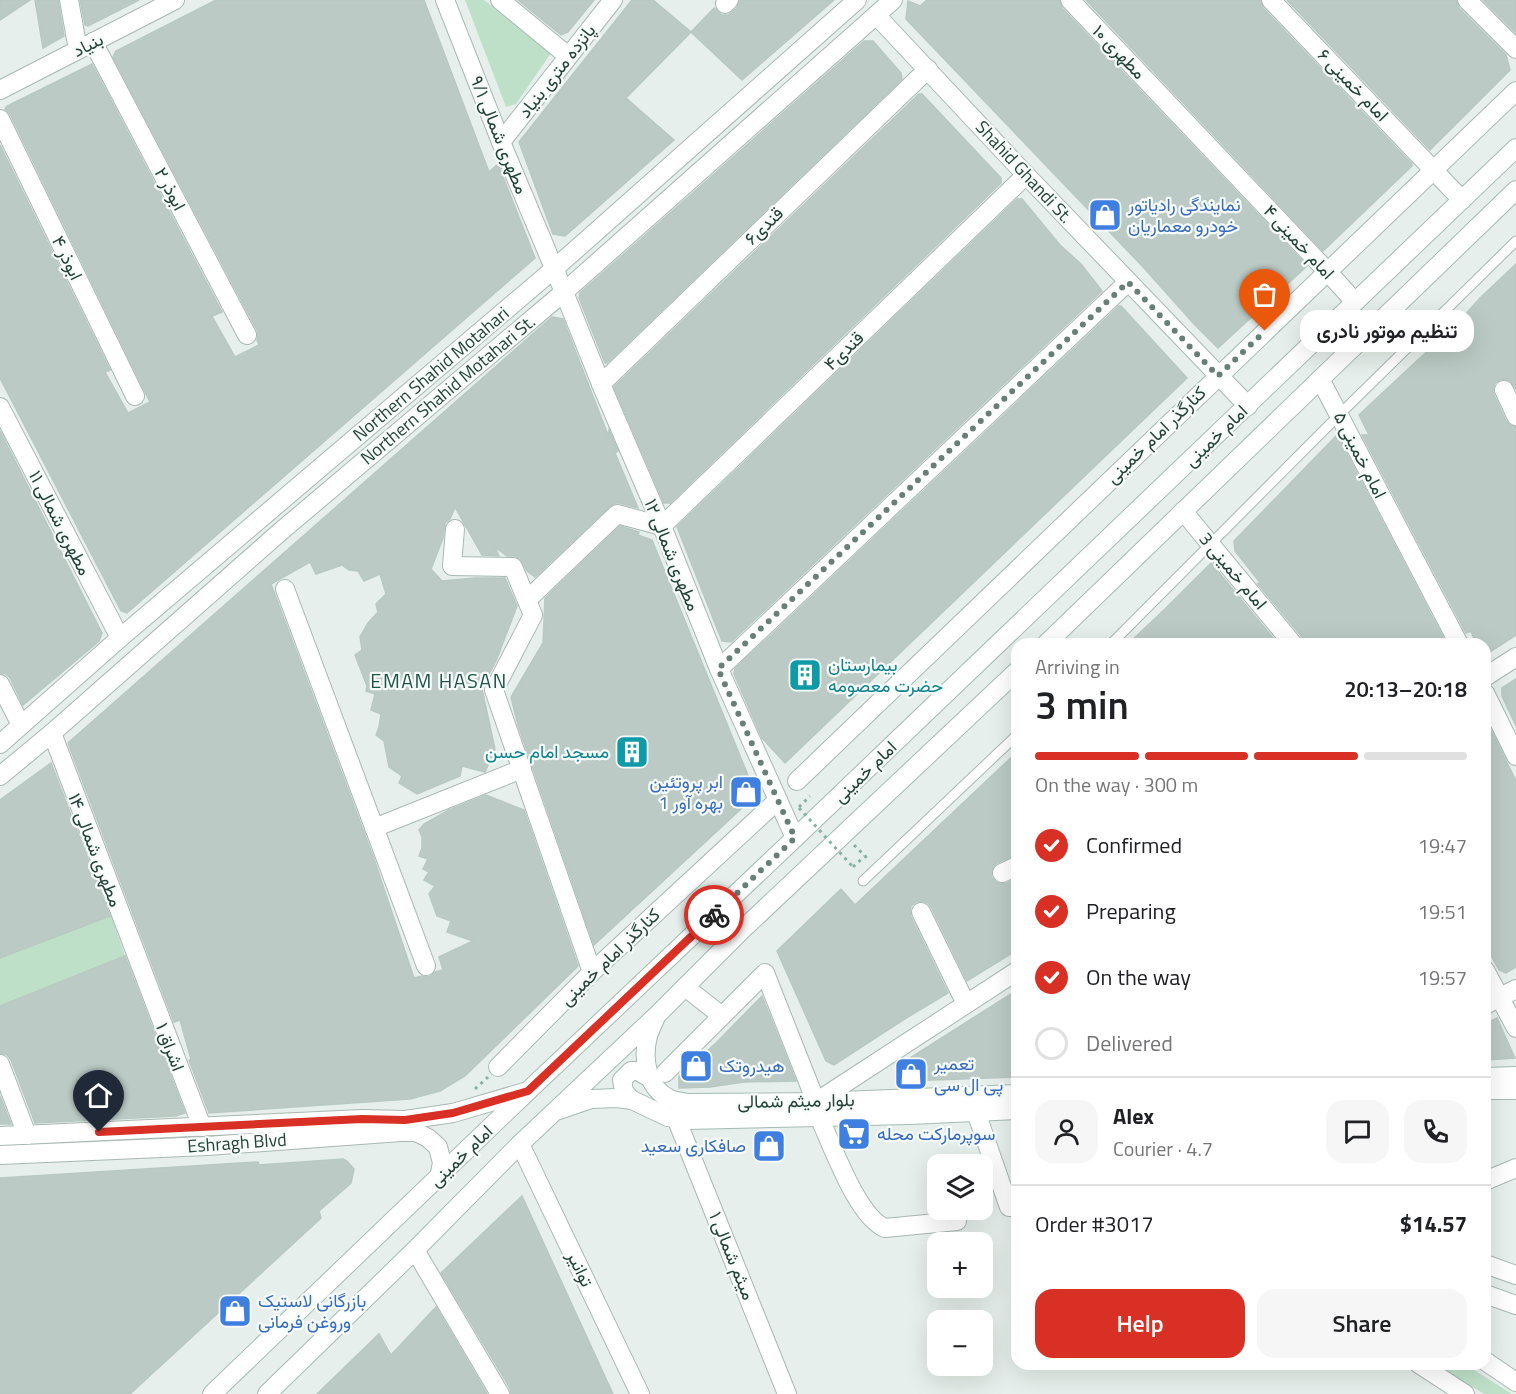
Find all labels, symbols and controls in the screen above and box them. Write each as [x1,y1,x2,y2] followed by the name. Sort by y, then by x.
[511,18,602,123] street label: پانزده متری بنیاد
[1086,18,1152,85] street label: مطهری ۱۰
[68,25,108,64] street label: بنیاد
[1312,42,1395,127] street label: امام خمینی ۶
[463,71,536,198] street label: مطهری شمالی ۹/۱
[969,114,1079,229] street label: Shahid Ghandi St.
[148,162,193,215] street label: ابوذر ۲
[1127,191,1241,239] place label: نمایندگی رادیاتور خودرو معماریان
[1087,197,1123,233] shop icon: نمایندگی رادیاتور خودرو معماریان
[1257,198,1341,285] street label: امام خمینی ۴
[738,200,789,251] street label: قندی۶
[45,231,90,285] street label: ابوذر ۴
[1239,269,1290,331] pin
[1248,278,1281,311] icon: bag
[347,300,515,447] street label: Northern Shahid Motahari
[354,308,541,471] street label: Northern Shahid Motahari St.
[1301,310,1475,352] callout: تنظیم موتور نادری
[1317,315,1457,346] text: تنظیم موتور نادری
[817,325,870,377] street label: قندی۴
[1099,380,1212,490] street label: کنارگذر امام خمینی
[1178,398,1254,473] street label: امام خمینی
[1327,407,1394,503] street label: امام خمینی ۵
[22,466,99,580] street label: مطهری شمالی ۱۱
[638,495,707,615] street label: مطهری شمالی ۱۲
[1193,526,1274,615] street label: امام خمینی 3
[828,651,943,699] place label: بیمارستان حضرت معصومه
[1035,651,1120,682] text: Arriving in
[787,657,823,693] building icon: بیمارستان حضرت معصومه
[370,665,508,696] district label: EMAM HASAN
[1344,672,1467,706] text: 20:13–20:18
[1035,675,1129,734] text: 3 min
[614,734,650,770] building icon: مسجد امام حسن
[827,734,903,809] street label: امام خمینی
[485,738,609,765] place label: مسجد امام حسن
[650,768,723,816] place label: ابر پروتئین بهره آور 1
[1035,769,1198,800] text: On the way · 300 m
[728,774,764,810] shop icon: ابر پروتئین بهره آور 1
[61,789,130,911] street label: مطهری شمالی ۱۴
[1086,828,1182,862] text: Confirmed
[1035,829,1068,862] icon: check
[1418,830,1467,861] text: 19:47
[684,885,744,945] courier
[1086,894,1176,928] text: Preparing
[1035,895,1068,928] icon: check
[1418,896,1467,927] text: 19:51
[698,899,731,932] icon: bike
[553,902,666,1012] street label: کنارگذر امام خمینی
[1086,960,1191,994] text: On the way
[1035,961,1068,994] icon: check
[1418,962,1467,993] text: 19:57
[149,1019,192,1075] street label: اشراق ۱
[1086,1026,1173,1060] text: Delivered
[678,1048,714,1084] shop icon: هیدروتک
[933,1050,1003,1098] place label: تعمیر پی ال سی
[719,1052,784,1079] place label: هیدروتک
[893,1056,929,1092] shop icon: تعمیر پی ال سی
[73,1070,124,1132] pin
[82,1079,115,1112] icon: home
[737,1086,855,1115] street label: بلوار میثم شمالی
[1113,1099,1154,1133] text: Alex
[1035,1100,1098,1163] button: person
[1326,1100,1389,1163] button: chat
[1404,1100,1467,1163] button: phone
[836,1116,872,1152] supermarket icon: سوپرمارکت محله
[423,1118,499,1193] street label: امام خمینی
[877,1120,995,1147] place label: سوپرمارکت محله
[186,1126,287,1159] street label: Eshragh Blvd
[751,1128,787,1164] shop icon: صافکاری سعید
[641,1132,746,1159] place label: صافکاری سعید
[1113,1133,1213,1164] text: Courier · 4.7
[927,1154,993,1376] map controls
[927,1154,993,1220] button: layers
[1035,1207,1154,1241] text: Order #3017
[1400,1207,1467,1241] text: $14.57
[702,1208,762,1304] street label: میثم شمالی ۱
[927,1232,993,1298] button: +
[560,1245,601,1291] street label: توانیر
[258,1287,366,1335] place label: بازرگانی لاستیک وروغن فرمانی
[1035,1289,1245,1358] button: Help
[1257,1289,1467,1358] button: Share
[217,1293,253,1329] shop icon: بازرگانی لاستیک وروغن فرمانی
[927,1310,993,1376] button: −

